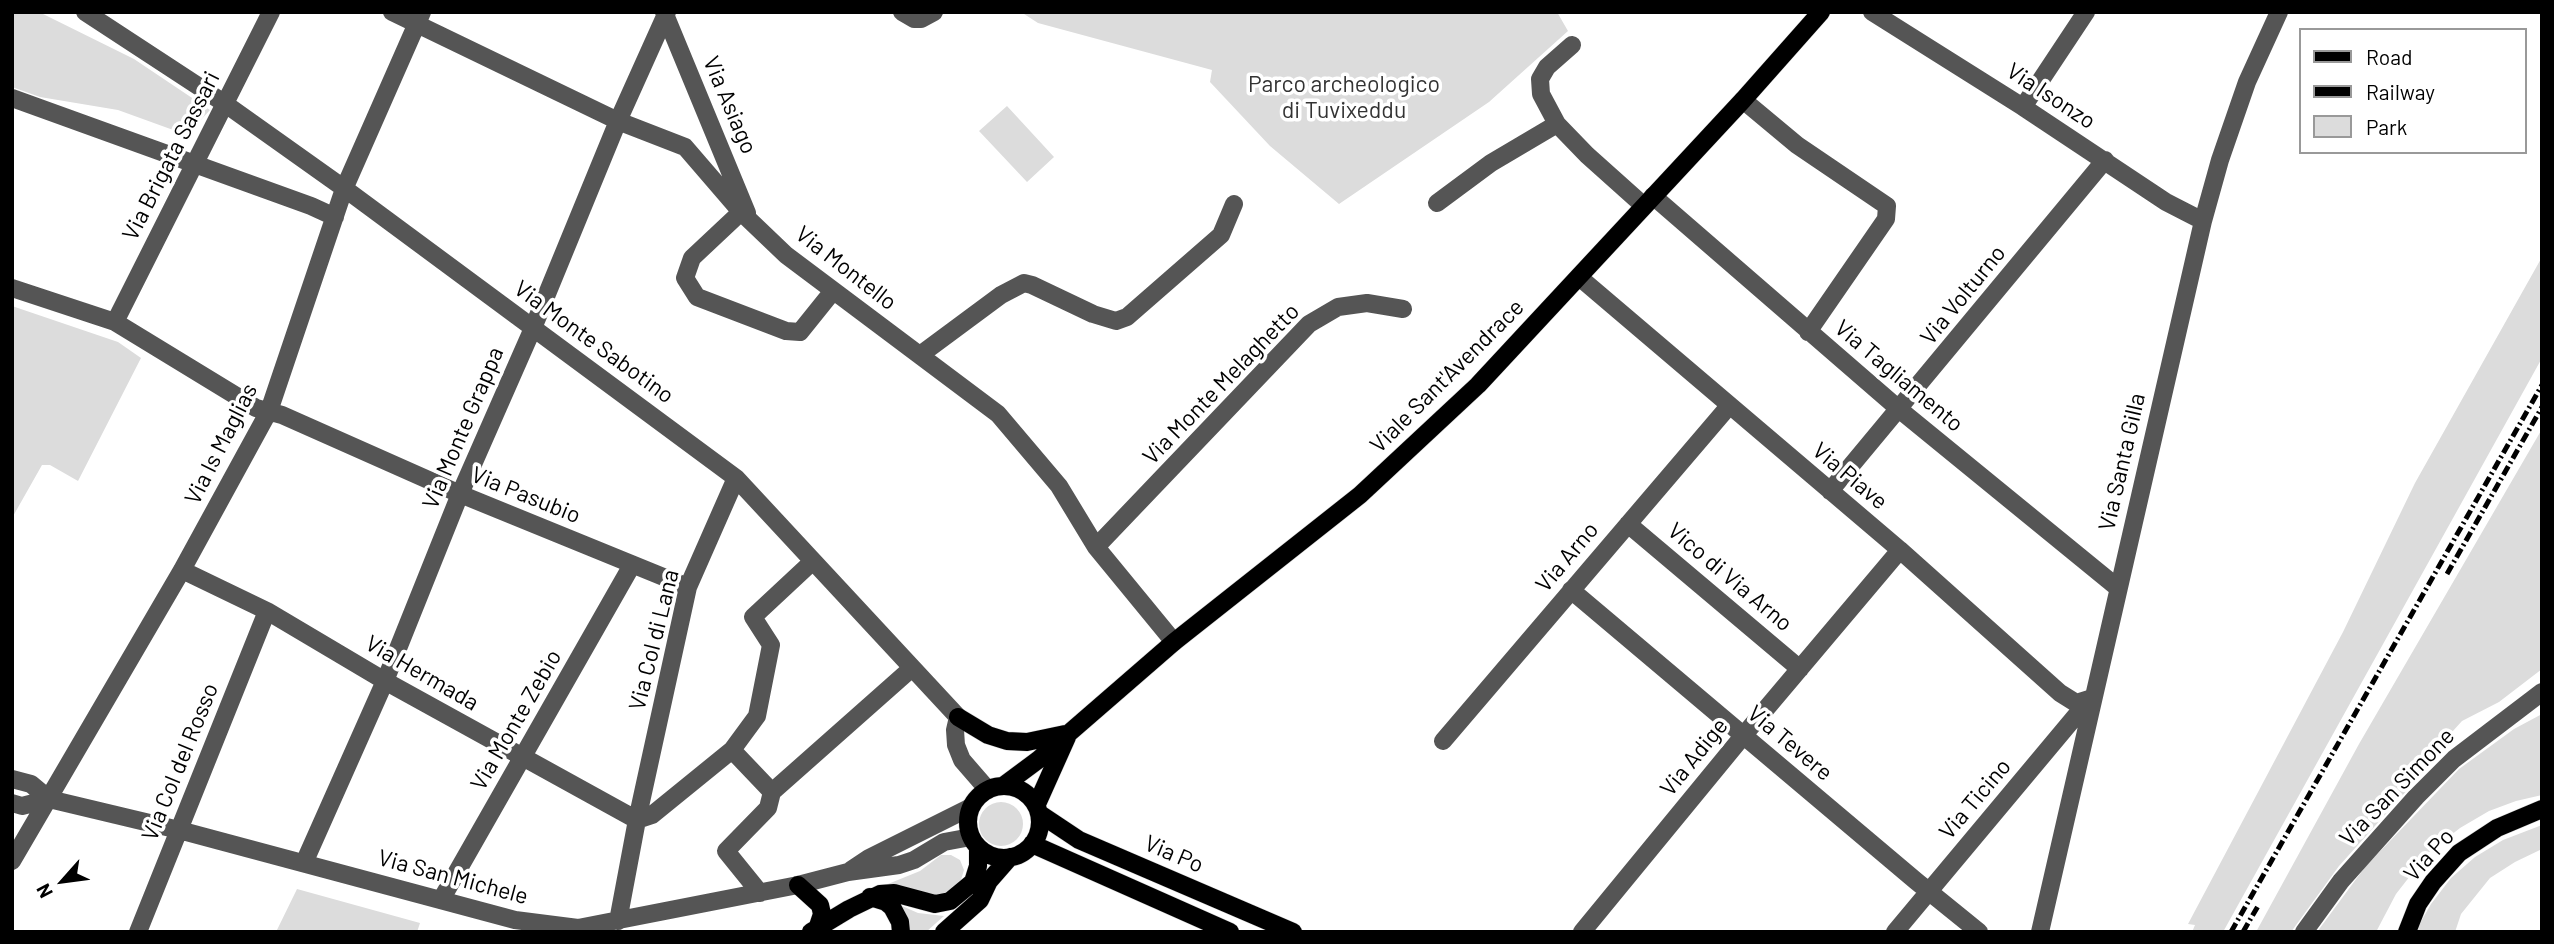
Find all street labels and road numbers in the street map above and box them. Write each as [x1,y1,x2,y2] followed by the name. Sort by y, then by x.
[697,52,763,158] street label: Via Asiago
[2001,57,2101,135] street label: Via Isonzo
[116,67,226,245] street label: Via Brigata Sassari
[790,220,902,316] street label: Via Montello
[1915,240,2011,350] street label: Via Volturno
[509,275,679,409] street label: Via Monte Sabotino
[1364,293,1530,459] street label: Viale Sant'Avendrace
[1137,298,1305,470] street label: Via Monte Melaghetto
[1829,314,1969,438] street label: Via Tagliamento
[416,343,510,513] street label: Via Monte Grappa
[179,379,263,509] street label: Via Is Maglias
[2093,391,2151,533] street label: Via Santa Gilla
[1807,437,1893,515] street label: Via Piave
[467,461,585,529] street label: Via Pasubio
[1530,516,1604,598] street label: Via Arno
[1662,517,1798,637] street label: Vico di Via Arno
[623,567,685,713] street label: Via Col di Lana
[360,629,484,717] street label: Via Hermada
[465,645,567,795] street label: Via Monte Zebio
[136,679,224,845] street label: Via Col del Rosso
[1742,699,1838,787] street label: Via Tevere
[1654,712,1734,802] street label: Via Adige
[2334,722,2460,852] street label: Via San Simone
[1933,753,2017,845] street label: Via Ticino
[2398,823,2460,887] street label: Via Po
[1140,829,1208,879] street label: Via Po
[375,844,531,910] street label: Via San Michele

